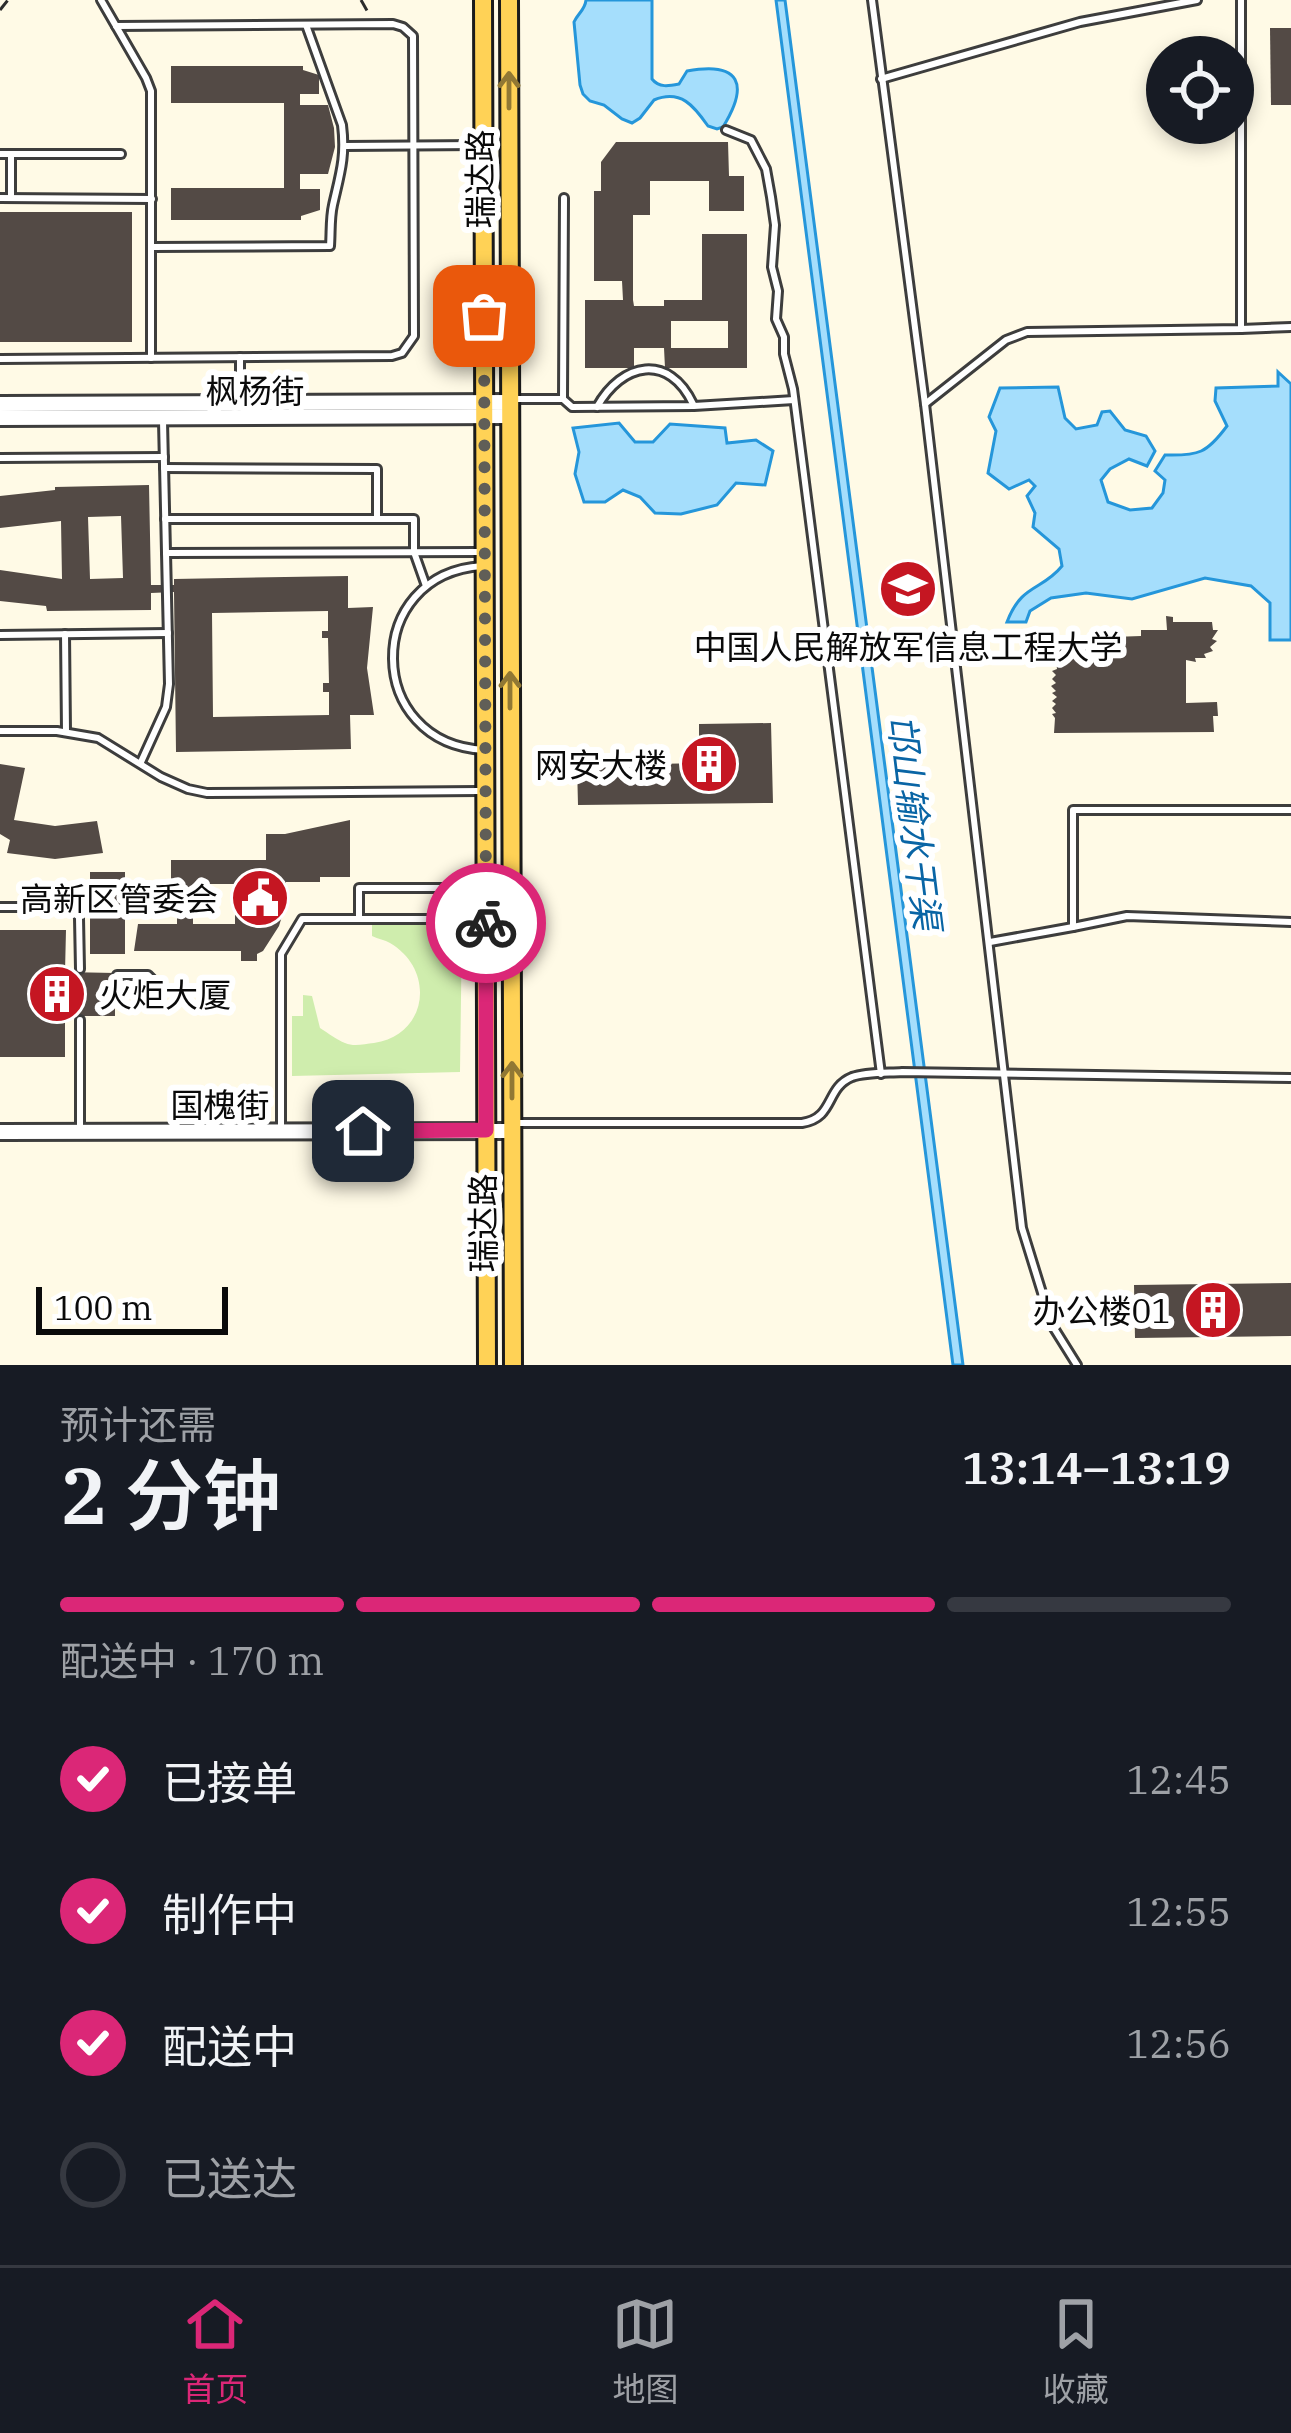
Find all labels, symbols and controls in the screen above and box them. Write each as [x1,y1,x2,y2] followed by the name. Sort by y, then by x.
[1146,36,1254,144] map controls
[1146,36,1254,144] button: locate
[498,71,520,110] one-way arrow
[458,130,501,229] street label: 瑞达路
[433,265,535,367] pin
[451,283,517,349] icon: bag
[206,369,305,412] street label: 枫杨街
[877,558,939,620] school or university icon: 中国人民解放军信息工程大学
[694,625,1123,668] place label: 中国人民解放军信息工程大学
[499,671,521,710] one-way arrow
[879,712,952,937] water label: 邙山输水干渠
[678,733,740,795] building icon: 网安大楼
[535,743,667,786] place label: 网安大楼
[426,863,546,983] courier
[229,867,291,929] public building icon: 高新区管委会
[20,877,218,920] place label: 高新区管委会
[453,890,519,956] icon: bike
[26,963,88,1025] building icon: 火炬大厦
[99,973,231,1016] place label: 火炬大厦
[501,1061,523,1100] one-way arrow
[312,1080,414,1182] pin
[171,1083,270,1126] street label: 国槐街
[330,1098,396,1164] icon: home
[461,1174,504,1273] street label: 瑞达路
[1182,1279,1244,1341] building icon: 办公楼01
[36,1281,228,1334] scale bar
[54,1286,153,1329] text: 100 m
[1032,1289,1171,1332] place label: 办公楼01
[60,1399,216,1450] text: 预计还需
[962,1438,1231,1496] text: 13:14–13:19
[60,1444,281,1545] text: 2 分钟
[60,1635,324,1686] text: 配送中 · 170 m
[60,1746,126,1812] icon: check
[162,1753,297,1811] text: 已接单
[1126,1754,1231,1805] text: 12:45
[60,1878,126,1944] icon: check
[162,1885,297,1943] text: 制作中
[1126,1886,1231,1937] text: 12:55
[60,2010,126,2076] icon: check
[162,2017,297,2075] text: 配送中
[1126,2018,1231,2069] text: 12:56
[162,2149,297,2207] text: 已送达
[182,2291,248,2411] tab: 首页
[612,2291,678,2411] tab: 地图
[1043,2291,1109,2411] tab: 收藏

